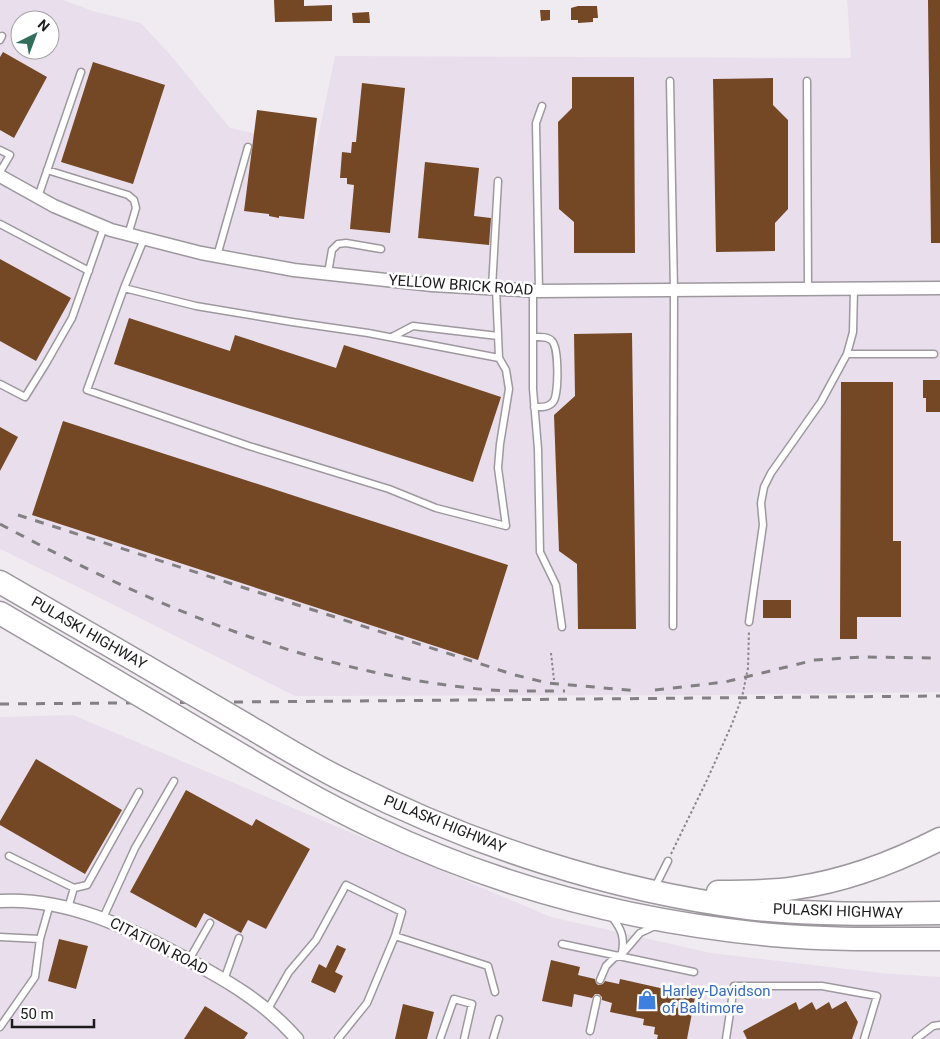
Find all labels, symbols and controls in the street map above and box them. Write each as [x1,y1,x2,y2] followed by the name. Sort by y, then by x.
[10,10,60,60] north arrow
[35,16,53,35] text: N
[388,271,534,299] street label: YELLOW BRICK ROAD
[28,593,150,673] street label: PULASKI HIGHWAY
[381,791,509,857] street label: PULASKI HIGHWAY
[773,900,903,922] street label: PULASKI HIGHWAY
[107,914,211,978] street label: CITATION ROAD
[662,982,771,1017] place label: Harley-Davidson of Baltimore
[636,989,658,1011] shop icon: Harley-Davidson of Baltimore
[12,996,95,1028] scale bar
[20,1005,54,1023] text: 50 m

